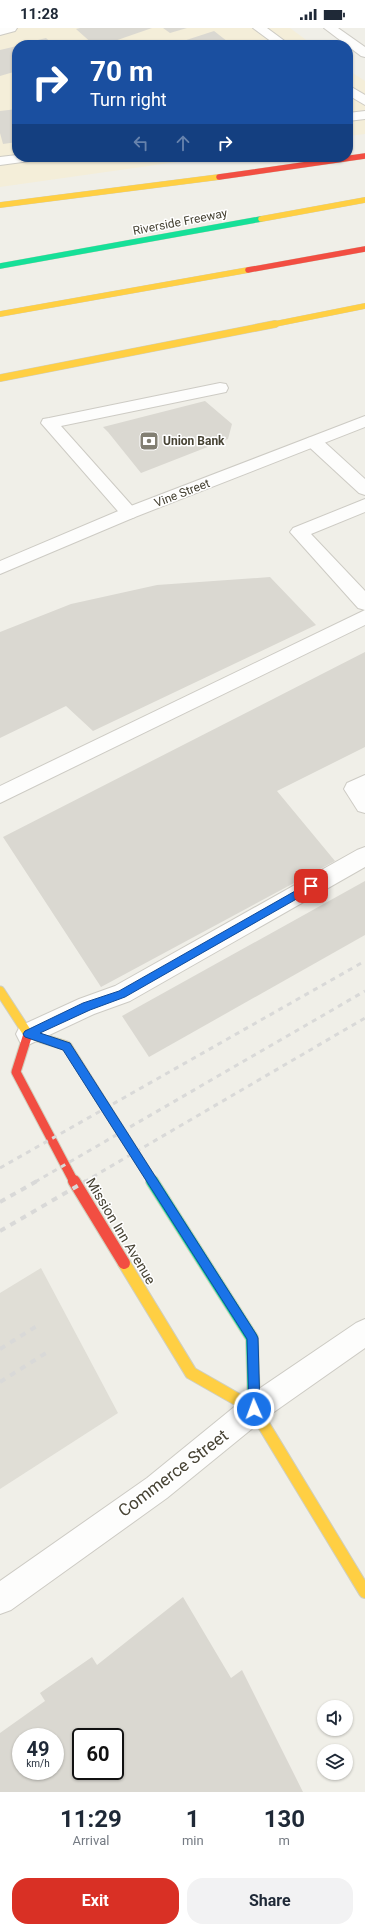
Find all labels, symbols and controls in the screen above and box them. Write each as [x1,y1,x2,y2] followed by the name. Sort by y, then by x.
[20,5,59,23] text: 11:28
[90,55,153,88] text: 70 m
[24,56,76,108] icon: right
[90,89,167,110] text: Turn right
[130,132,152,154] icon: left
[172,132,194,154] icon: ahead
[214,132,236,154] icon: right
[132,206,229,238] street label: Riverside Freeway
[138,430,160,452] bank icon: Union Bank
[163,434,225,448] place label: Union Bank
[152,476,212,510] street label: Vine Street
[294,869,328,903] pin
[300,875,322,897] icon: arrive
[83,1175,159,1287] street label: Mission Inn Avenue
[233,1388,275,1430] position arrow
[114,1425,232,1521] street label: Commerce Street
[317,1700,353,1780] map controls
[317,1700,353,1736] button: sound
[72,1728,124,1780] speed limit sign: 60
[27,1737,49,1761] text: 49
[317,1744,353,1780] button: layers
[26,1758,50,1769] text: km/h
[60,1805,122,1833] text: 11:29
[186,1805,200,1833] text: 1
[264,1805,305,1833] text: 130
[72,1833,109,1848] text: Arrival
[182,1833,204,1848] text: min
[279,1833,290,1848] text: m
[12,1878,179,1924] button: Exit
[187,1878,353,1924] button: Share

